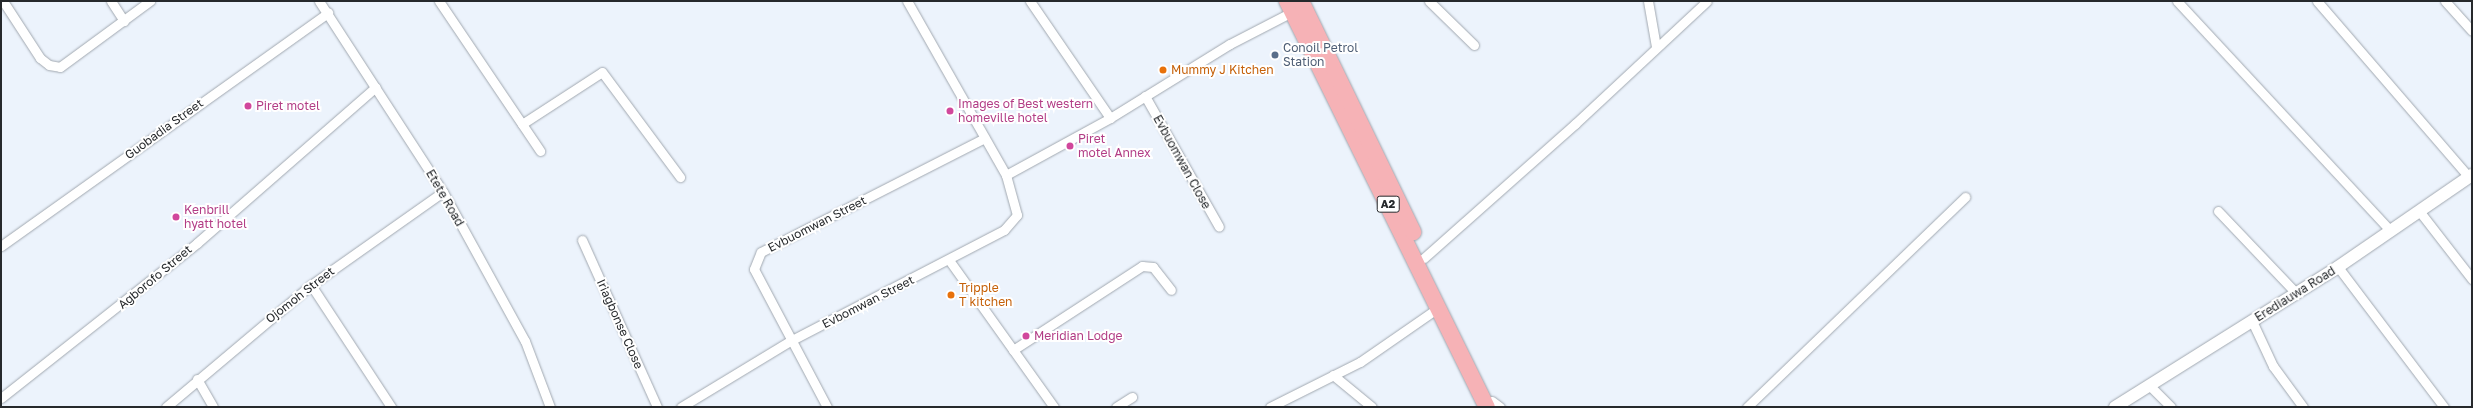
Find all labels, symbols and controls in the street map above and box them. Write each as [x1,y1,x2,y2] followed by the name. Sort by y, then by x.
[1283,41,1358,69] place label: Conoil Petrol Station
[1270,50,1280,60] marker: Conoil Petrol Station
[1171,63,1274,77] place label: Mummy J Kitchen
[1158,65,1168,75] marker: Mummy J Kitchen
[122,96,206,162] street label: Guobadia Street
[958,97,1093,125] place label: Images of Best western homeville hotel
[256,99,320,113] place label: Piret motel
[243,101,253,111] marker: Piret motel
[945,106,955,116] marker: Images of Best western homeville hotel
[1150,112,1214,212] street label: Evbuomwan Close
[1078,132,1151,160] place label: Piret motel Annex
[1065,141,1075,151] marker: Piret motel Annex
[423,167,467,229] street label: Etete Road
[765,193,869,255] street label: Evbuomwan Street
[1376,195,1400,213] road number: A2
[184,203,247,231] place label: Kenbrill hyatt hotel
[171,212,181,222] marker: Kenbrill hyatt hotel
[115,242,195,312] street label: Agborofo Street
[2252,263,2338,325] street label: Erediauwa Road
[263,264,337,326] street label: Ojomoh Street
[820,273,916,331] street label: Evbomwan Street
[594,277,646,371] street label: Iriagbonse Close
[959,281,1012,309] place label: Tripple T kitchen
[946,290,956,300] marker: Tripple T kitchen
[1034,329,1123,343] place label: Meridian Lodge
[1021,331,1031,341] marker: Meridian Lodge

